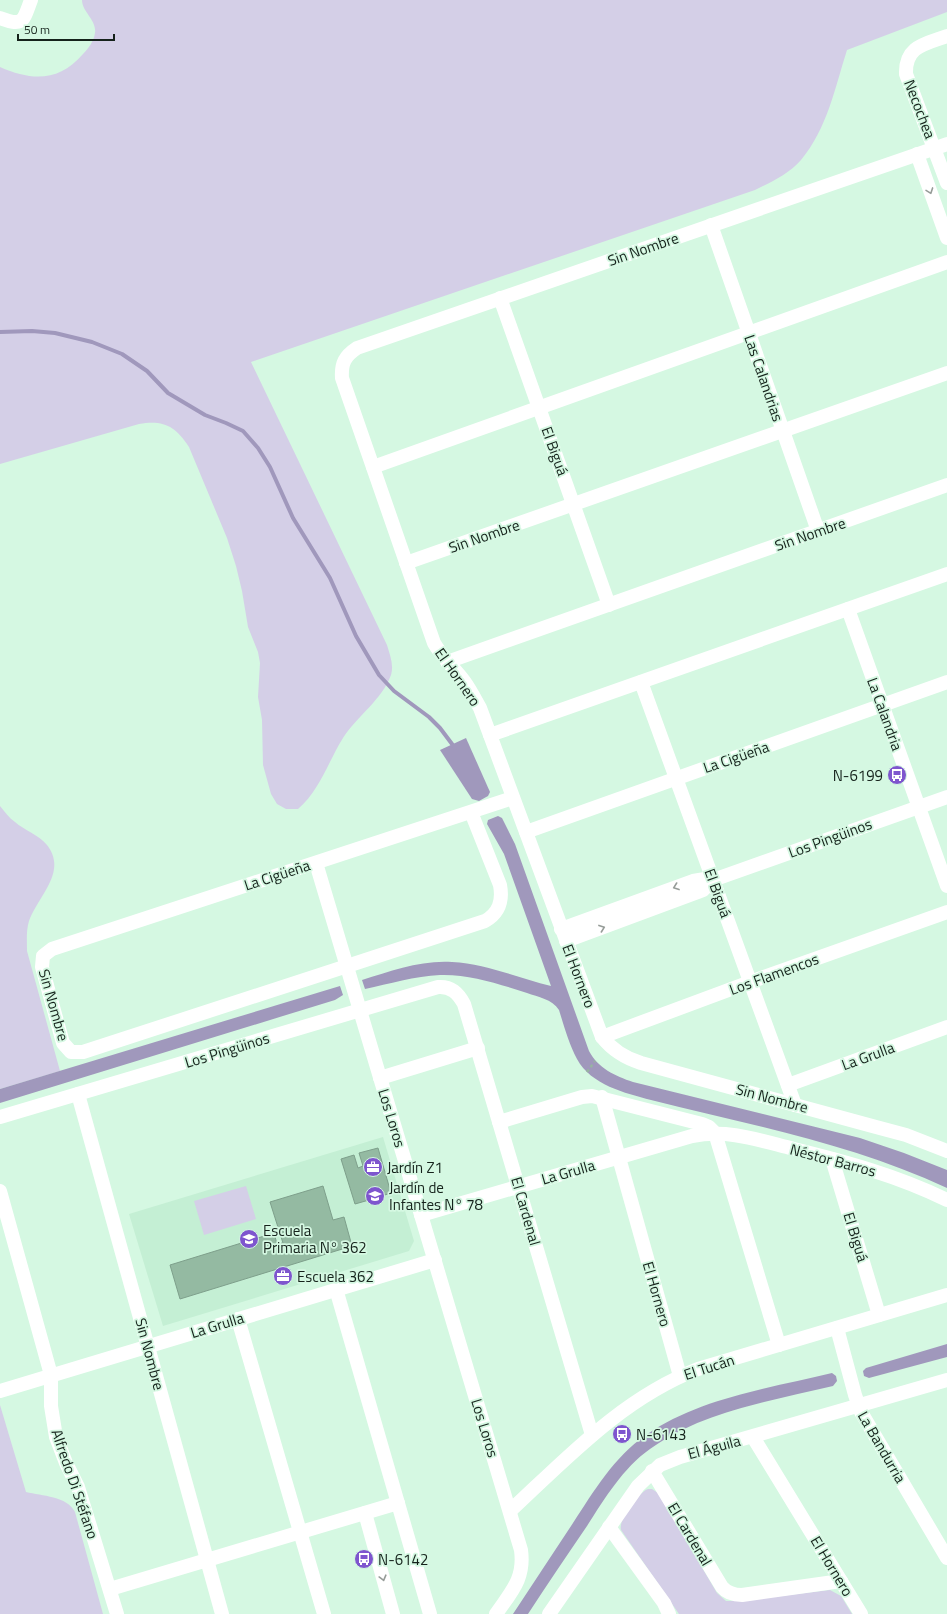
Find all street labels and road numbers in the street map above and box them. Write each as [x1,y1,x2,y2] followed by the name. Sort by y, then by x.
[898,76,942,142] street label: Necochea
[604,226,682,272] street label: Sin Nombre
[738,331,790,425] street label: Las Calandrias
[536,423,575,479] street label: El Biguá
[771,511,849,557] street label: Sin Nombre
[445,513,523,559] street label: Sin Nombre
[429,643,487,711] street label: El Hornero
[861,674,909,754] street label: La Calandria
[700,735,772,779] street label: La Cigüeña
[785,812,875,864] street label: Los Pingüinos
[241,853,313,896] street label: La Cigüeña
[699,865,738,921] street label: El Biguá
[556,941,602,1011] street label: El Hornero
[726,947,822,1001] street label: Los Flamencos
[33,966,75,1044] street label: Sin Nombre
[182,1026,272,1074] street label: Los Pingüinos
[838,1036,898,1076] street label: La Grulla
[733,1077,811,1119] street label: Sin Nombre
[372,1086,412,1150] street label: Los Loros
[787,1137,879,1183] street label: Néstor Barros
[538,1153,598,1191] street label: La Grulla
[505,1174,547,1248] street label: El Cardenal
[838,1209,875,1265] street label: El Biguá
[637,1259,677,1329] street label: El Hornero
[187,1306,247,1344] street label: La Grulla
[129,1315,171,1393] street label: Sin Nombre
[681,1348,737,1386] street label: El Tucán
[465,1396,505,1460] street label: Los Loros
[852,1407,912,1488] street label: La Bandurria
[45,1426,105,1542] street label: Alfredo Di Stéfano
[685,1429,743,1465] street label: El Águila
[662,1498,718,1570] street label: El Cardenal
[805,1531,859,1601] street label: El Hornero

